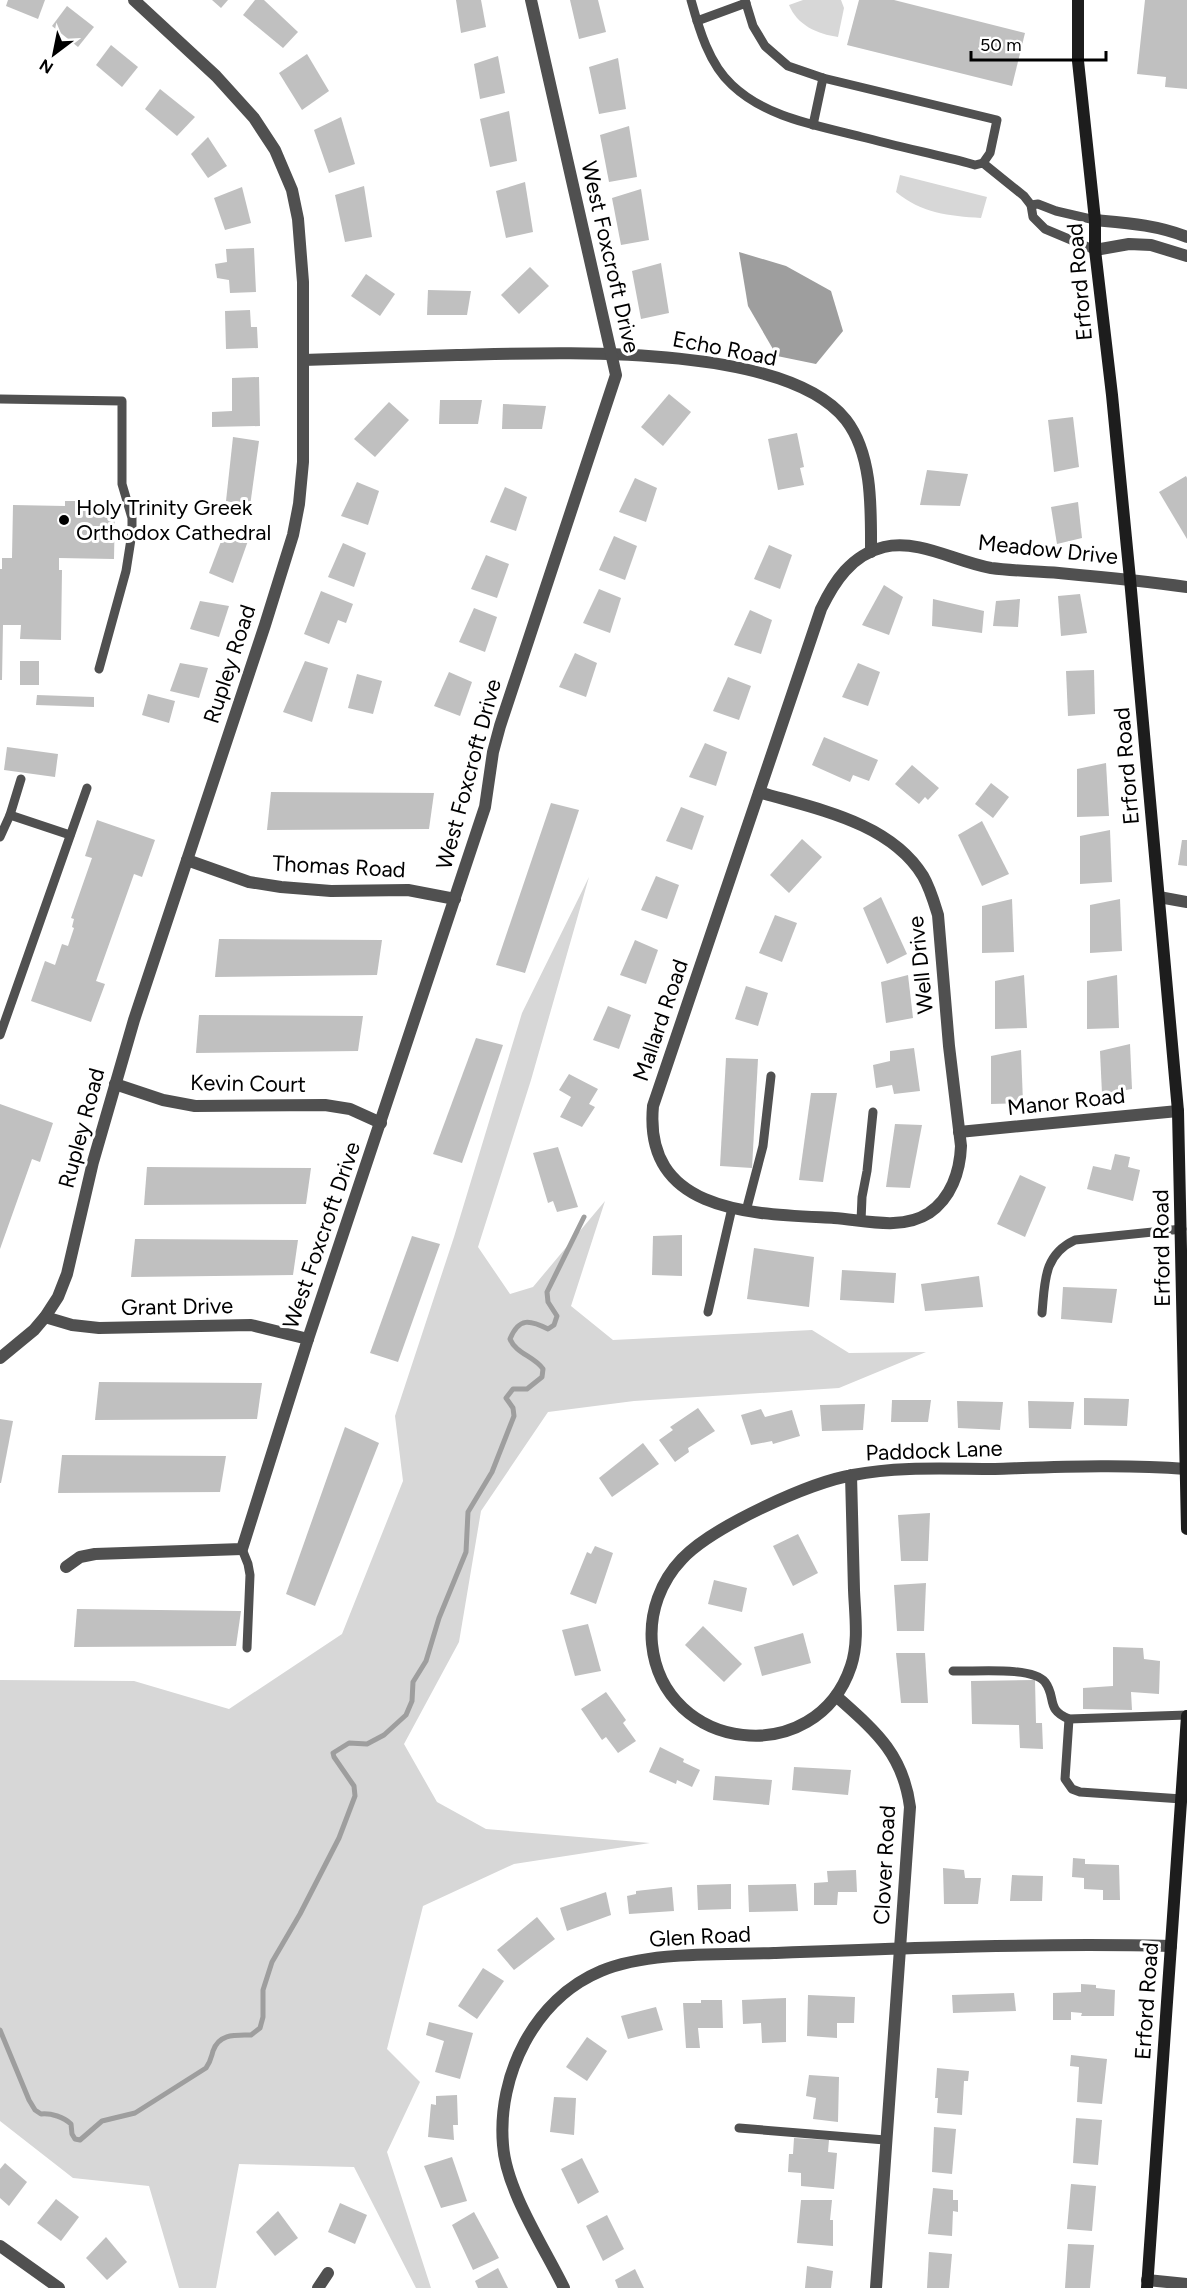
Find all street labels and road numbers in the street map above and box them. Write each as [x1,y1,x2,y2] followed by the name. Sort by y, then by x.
[575,159,646,356] street label: West Foxcroft Drive
[1061,222,1098,342] street label: Erford Road
[670,325,780,372] street label: Echo Road
[977,529,1119,570] street label: Meadow Drive
[198,601,261,727] street label: Rupley Road
[430,676,507,872] street label: West Foxcroft Drive
[1108,706,1145,826] street label: Erford Road
[272,850,406,883] street label: Thomas Road
[902,915,939,1015] street label: Well Drive
[627,956,694,1085] street label: Mallard Road
[52,1065,110,1191] street label: Rupley Road
[190,1069,306,1098] street label: Kevin Court
[1006,1082,1126,1121] street label: Manor Road
[277,1138,366,1332] street label: West Foxcroft Drive
[1147,1189,1176,1307] street label: Erford Road
[121,1292,233,1321] street label: Grant Drive
[865,1435,1003,1466] street label: Paddock Lane
[868,1804,901,1926] street label: Clover Road
[648,1920,752,1953] street label: Glen Road
[1129,1941,1164,2061] street label: Erford Road

